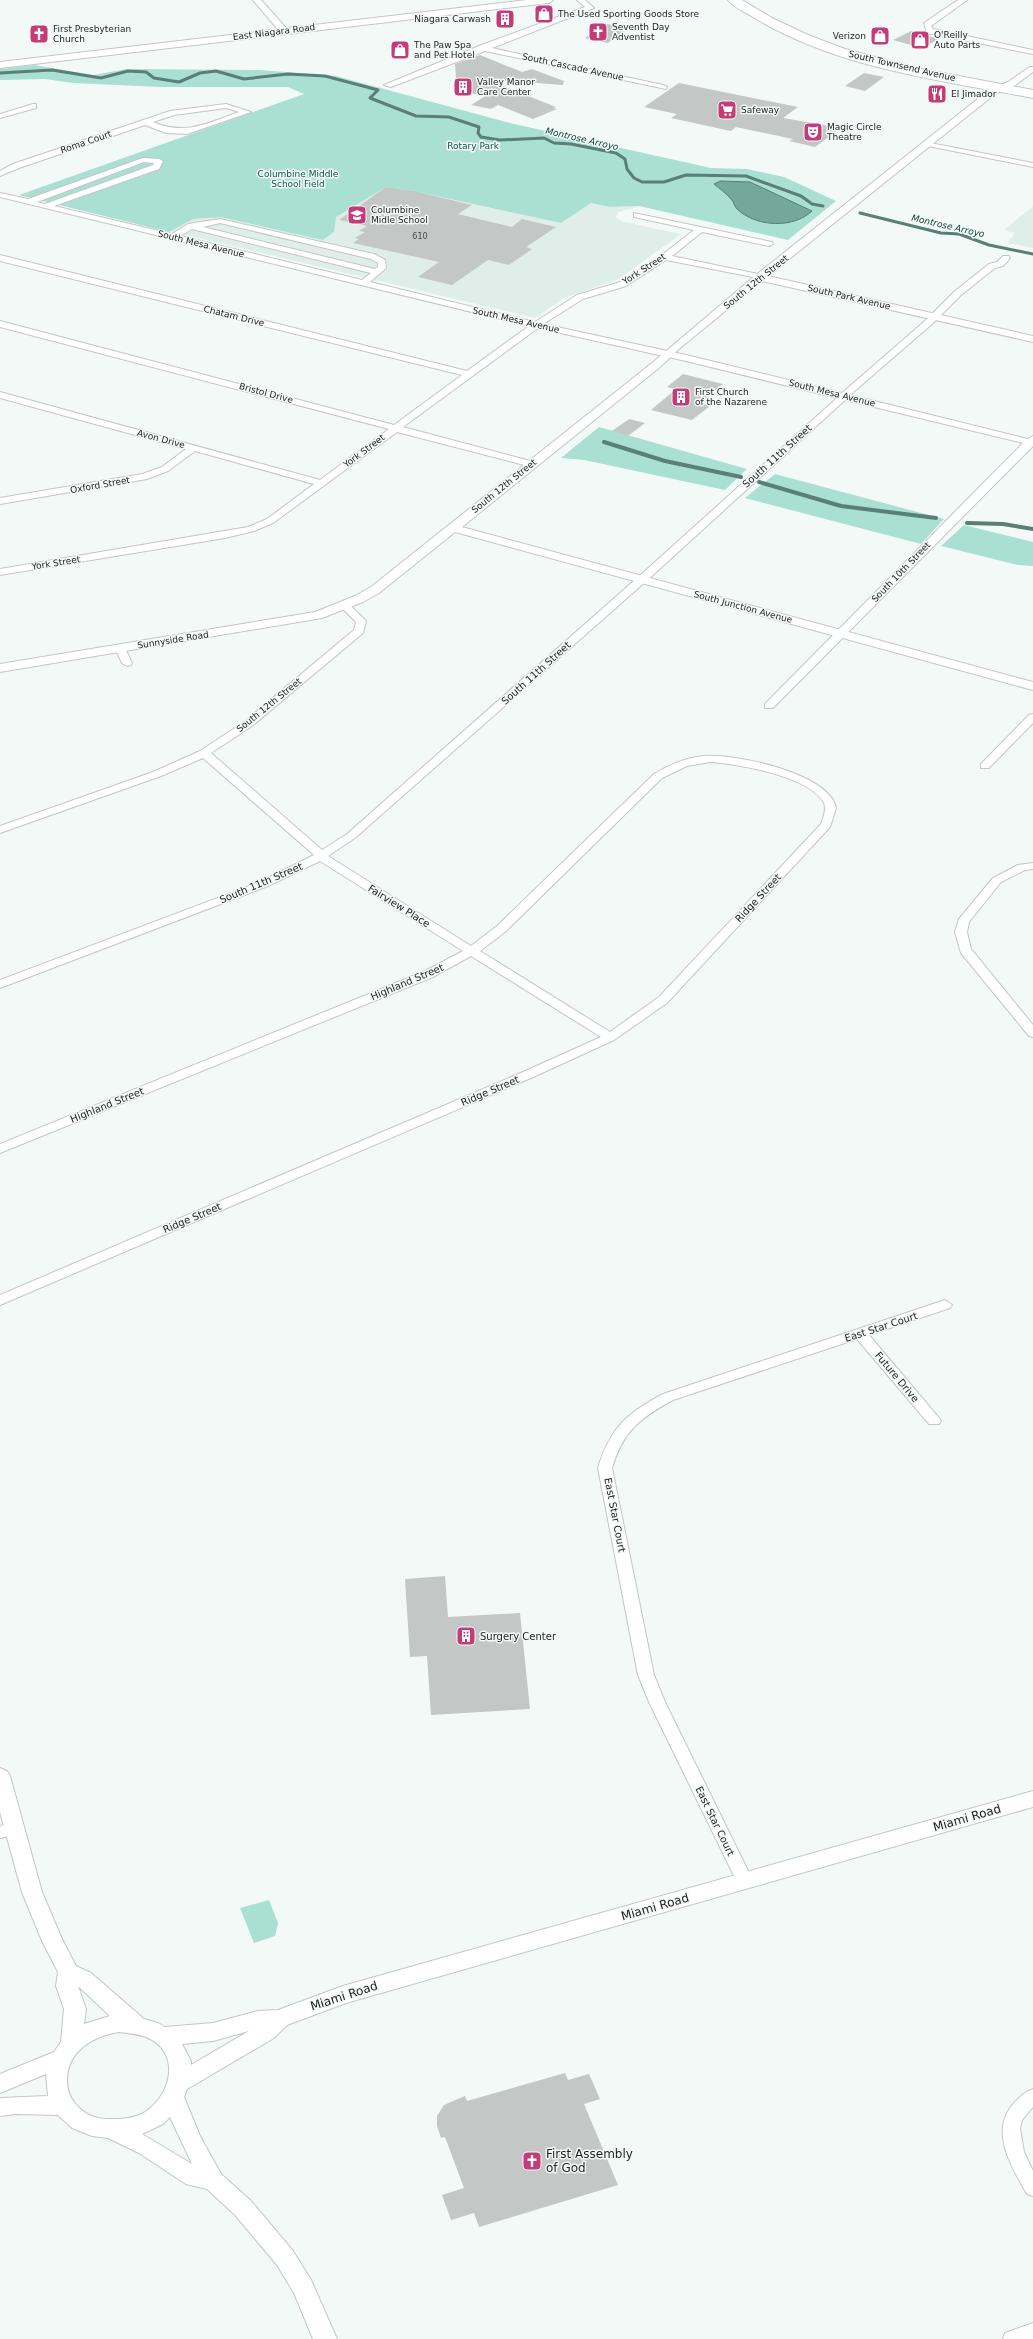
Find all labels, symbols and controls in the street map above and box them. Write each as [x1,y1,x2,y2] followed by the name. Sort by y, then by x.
[533,3,555,25] shop icon: The Used Sporting Goods Store
[494,8,516,30] building icon: Niagara Carwash
[557,9,699,19] place label: The Used Sporting Goods Store
[414,14,491,24] place label: Niagara Carwash
[587,21,609,43] church icon: Seventh Day Adventist
[232,22,316,42] street label: East Niagara Road
[612,22,670,42] place label: Seventh Day Adventist
[28,23,50,45] church icon: First Presbyterian Church
[53,24,131,44] place label: First Presbyterian Church
[869,25,891,47] shop icon: Verizon
[909,29,931,51] shop icon: O'Reilly Auto Parts
[934,30,981,50] place label: O'Reilly Auto Parts
[833,31,866,41] place label: Verizon
[389,39,411,61] shop icon: The Paw Spa and Pet Hotel
[413,40,475,60] place label: The Paw Spa and Pet Hotel
[848,49,957,83] street label: South Townsend Avenue
[521,51,625,83] street label: South Cascade Avenue
[452,76,474,98] building icon: Valley Manor Care Center
[477,77,535,97] place label: Valley Manor Care Center
[926,83,948,105] restaurant icon: El Jimador
[951,89,997,99] place label: El Jimador
[716,99,738,121] supermarket icon: Safeway
[741,105,780,115] place label: Safeway
[802,121,824,143] theatre icon: Magic Circle Theatre
[826,122,882,142] place label: Magic Circle Theatre
[544,126,620,152] water label: Montrose Arroyo
[59,128,113,155] street label: Roma Court
[447,141,500,151] park label: Rotary Park
[258,169,339,189] park label: Columbine Middle School Field
[346,204,368,226] school or university icon: Columbine Midle School
[371,205,428,225] place label: Columbine Midle School
[910,213,986,239] water label: Montrose Arroyo
[157,228,246,260] street label: South Mesa Avenue
[412,232,428,241] house number: 610
[620,251,668,287] street label: York Street
[722,253,791,311] street label: South 12th Street
[807,283,892,312] street label: South Park Avenue
[203,304,266,328] street label: Chatam Drive
[472,305,561,335] street label: South Mesa Avenue
[788,377,877,409] street label: South Mesa Avenue
[238,381,295,405] street label: Bristol Drive
[670,386,692,408] building icon: First Church of the Nazarene
[695,387,767,407] place label: First Church of the Nazarene
[740,422,814,490] street label: South 11th Street
[136,428,186,450] street label: Avon Drive
[341,432,387,470] street label: York Street
[470,457,539,515] street label: South 12th Street
[69,475,131,495] street label: Oxford Street
[870,539,933,604] street label: South 10th Street
[30,554,81,572] street label: York Street
[693,589,794,625] street label: South Junction Avenue
[137,629,209,651] street label: Sunnyside Road
[499,639,573,707] street label: South 11th Street
[235,676,304,734] street label: South 12th Street
[218,861,304,905] street label: South 11th Street
[733,871,783,924] street label: Ridge Street
[366,883,432,929] street label: Fairview Place
[369,962,445,1002] street label: Highland Street
[459,1074,521,1108] street label: Ridge Street
[69,1085,145,1125] street label: Highland Street
[161,1201,223,1235] street label: Ridge Street
[843,1310,919,1344] street label: East Star Court
[873,1350,921,1404] street label: Future Drive
[602,1477,628,1553] street label: East Star Court
[455,1625,477,1647] building icon: Surgery Center
[480,1631,557,1642] place label: Surgery Center
[693,1784,737,1858] street label: East Star Court
[931,1802,1003,1834] street label: Miami Road
[619,1891,691,1923] street label: Miami Road
[309,1979,379,2013] street label: Miami Road
[546,2147,633,2175] place label: First Assembly of God
[521,2150,543,2172] church icon: First Assembly of God

